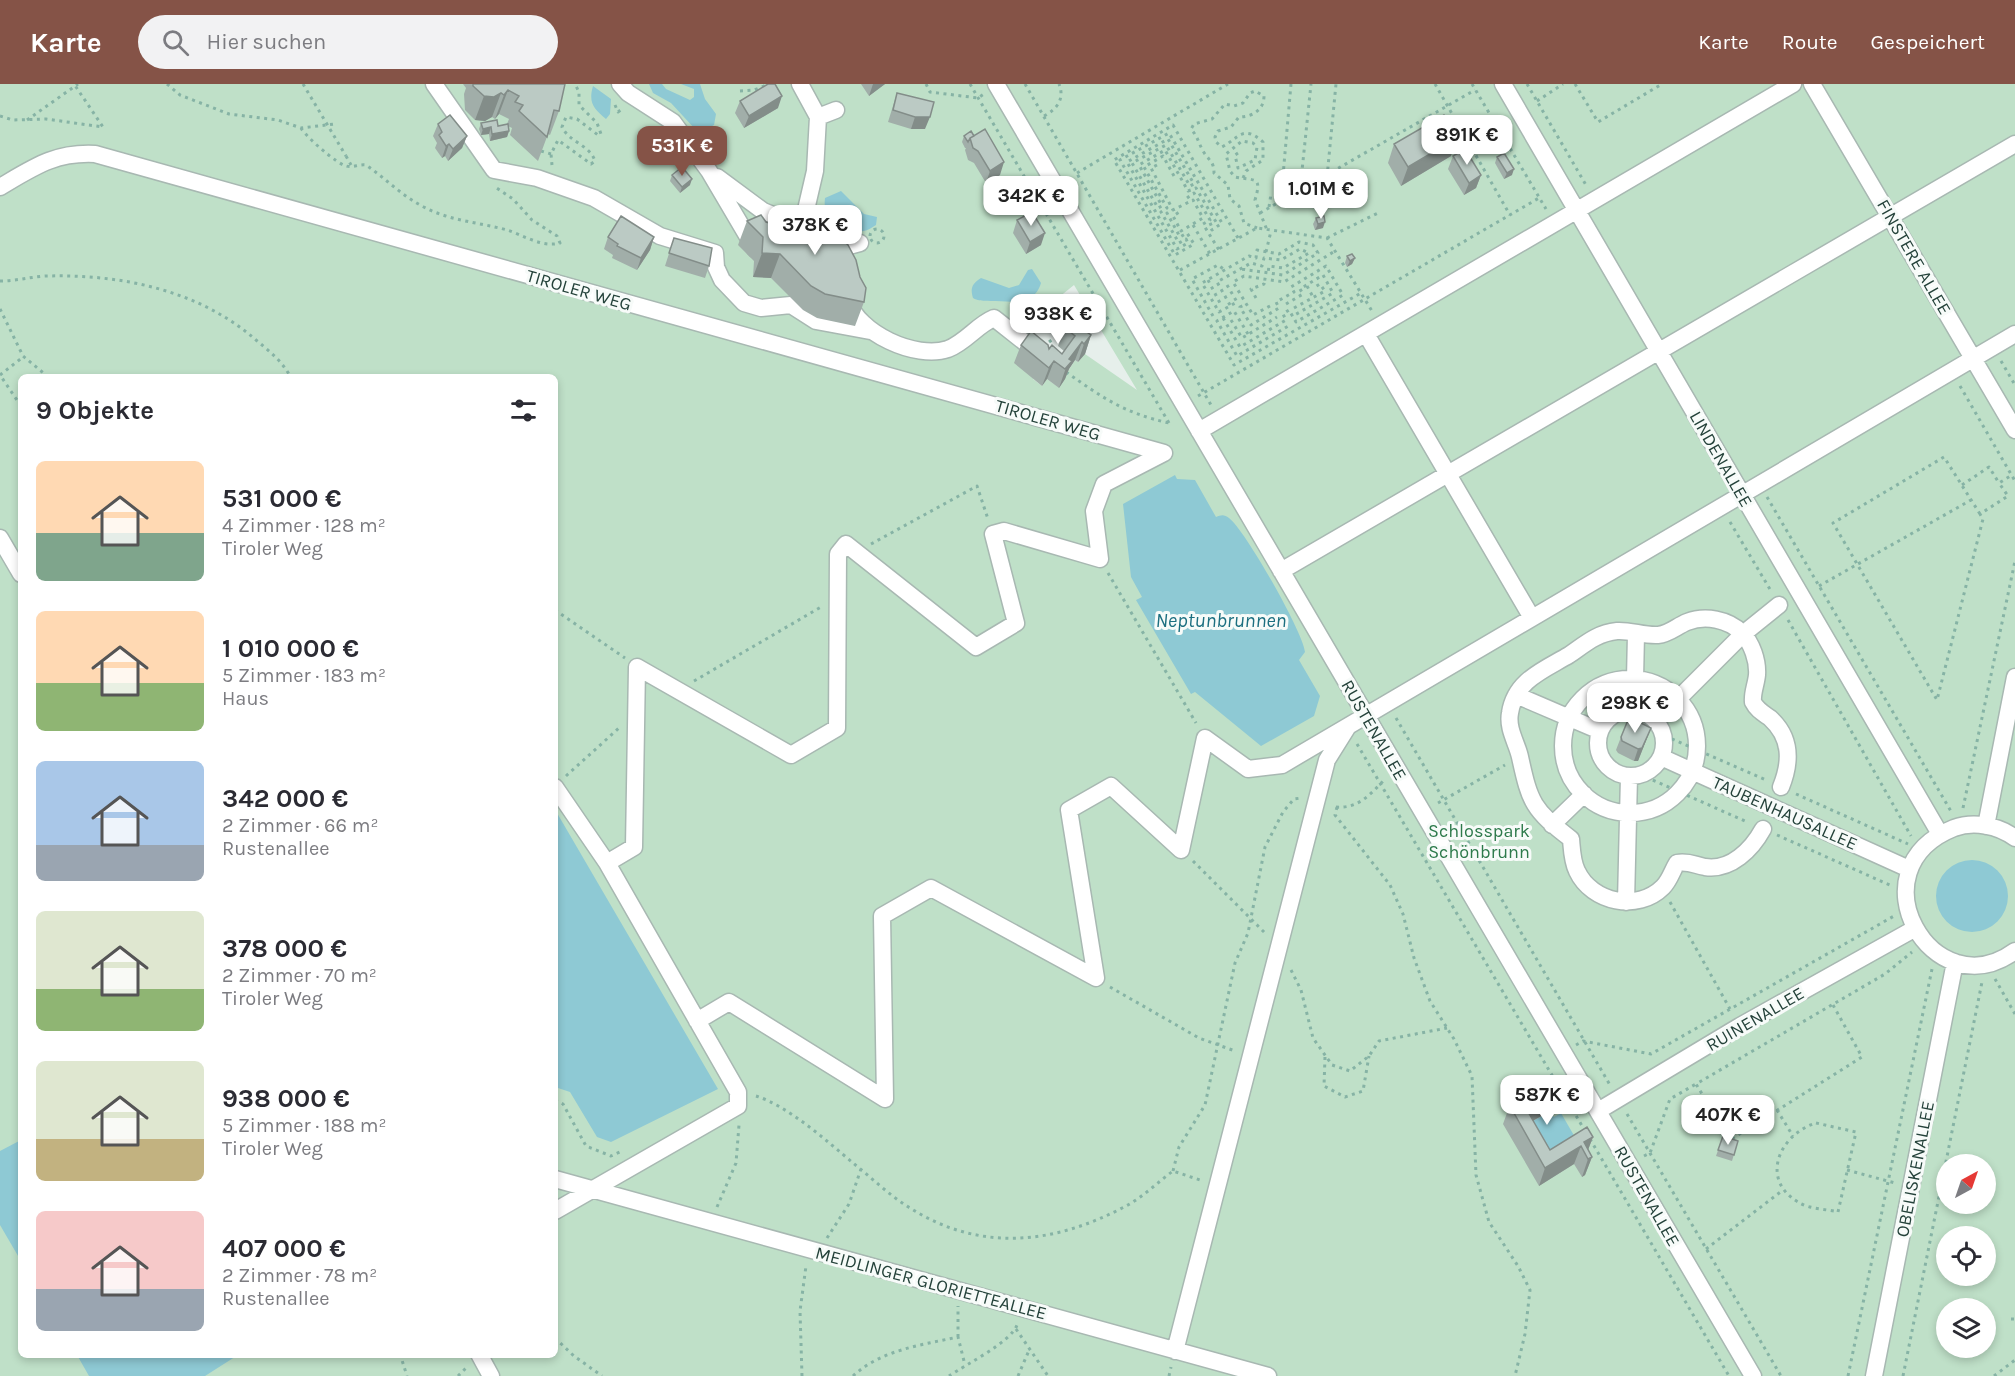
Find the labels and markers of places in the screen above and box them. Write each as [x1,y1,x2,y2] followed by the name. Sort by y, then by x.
[1418,115,1516,166] pin: 891K €
[633,126,731,177] pin: 531K €
[1266,169,1376,220] pin: 1.01M €
[982,176,1080,227] pin: 342K €
[766,205,864,256] pin: 378K €
[1009,294,1107,345] pin: 938K €
[1586,683,1684,734] pin: 298K €
[1498,1075,1596,1126] pin: 587K €
[1679,1095,1777,1146] pin: 407K €

